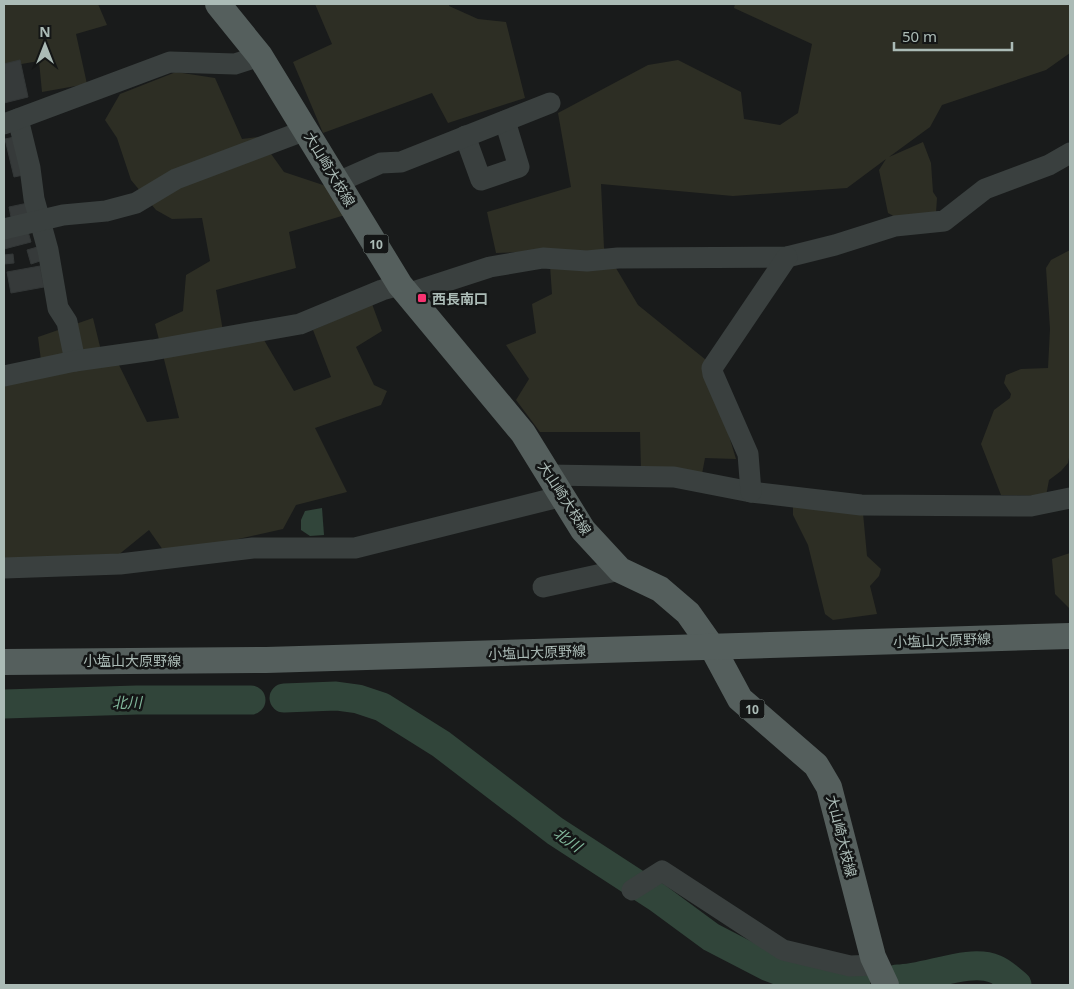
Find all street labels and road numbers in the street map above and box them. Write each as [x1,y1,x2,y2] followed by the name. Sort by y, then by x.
[300,128,360,210] street label: 大山崎大枝線
[364,234,388,253] road number: 10
[534,458,596,538] street label: 大山崎大枝線
[893,629,991,651] street label: 小塩山大原野線
[488,641,586,663] street label: 小塩山大原野線
[83,651,181,670] street label: 小塩山大原野線
[740,700,764,719] road number: 10
[823,793,861,879] street label: 大山崎大枝線

